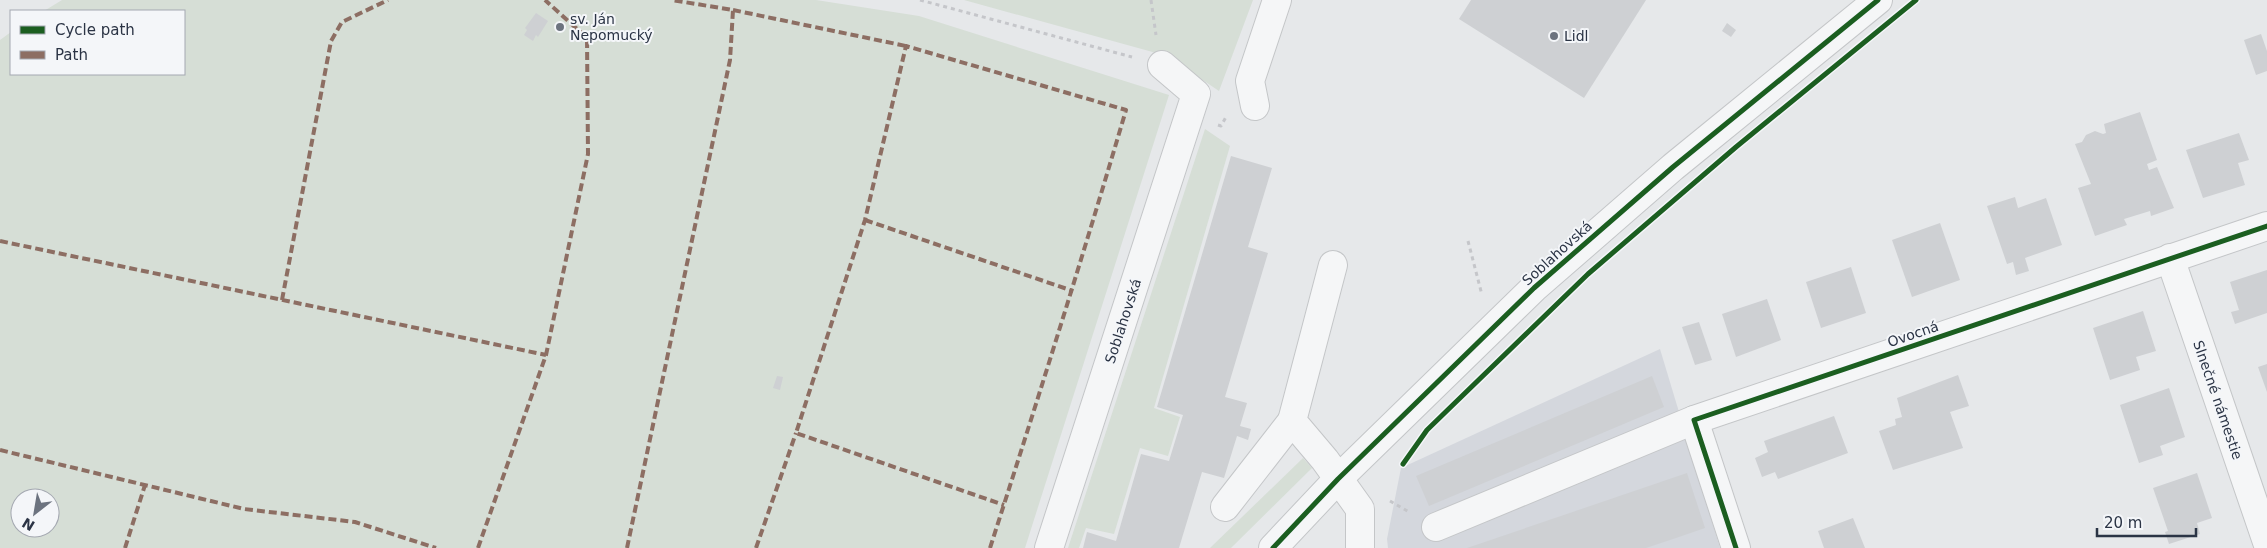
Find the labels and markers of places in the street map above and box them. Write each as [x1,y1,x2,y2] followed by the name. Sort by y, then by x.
[570,11,653,43] place label: sv. Ján Nepomucký
[554,21,566,33] marker: sv. Ján Nepomucký
[1564,28,1588,44] place label: Lidl
[1548,30,1560,42] marker: Lidl

